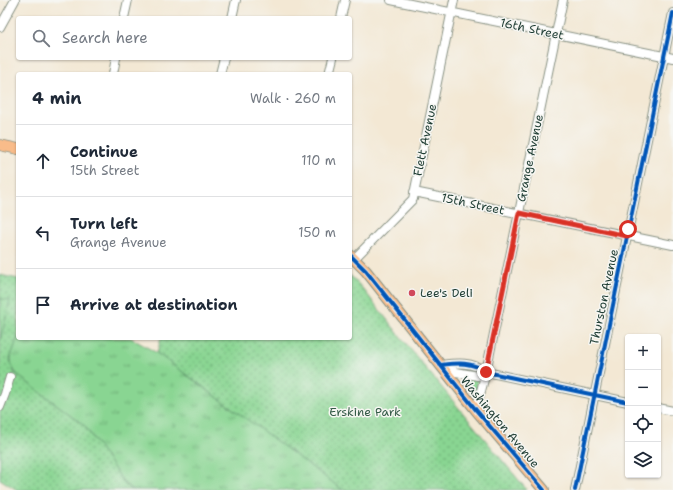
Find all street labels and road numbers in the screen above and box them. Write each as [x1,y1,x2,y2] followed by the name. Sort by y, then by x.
[499,14,565,44] street label: 16th Street
[410,102,440,178] street label: Flett Avenue
[513,113,547,203] street label: Grange Avenue
[440,190,506,218] street label: 15th Street
[586,247,622,346] street label: Thurston Avenue
[457,373,543,471] street label: Washington Avenue

